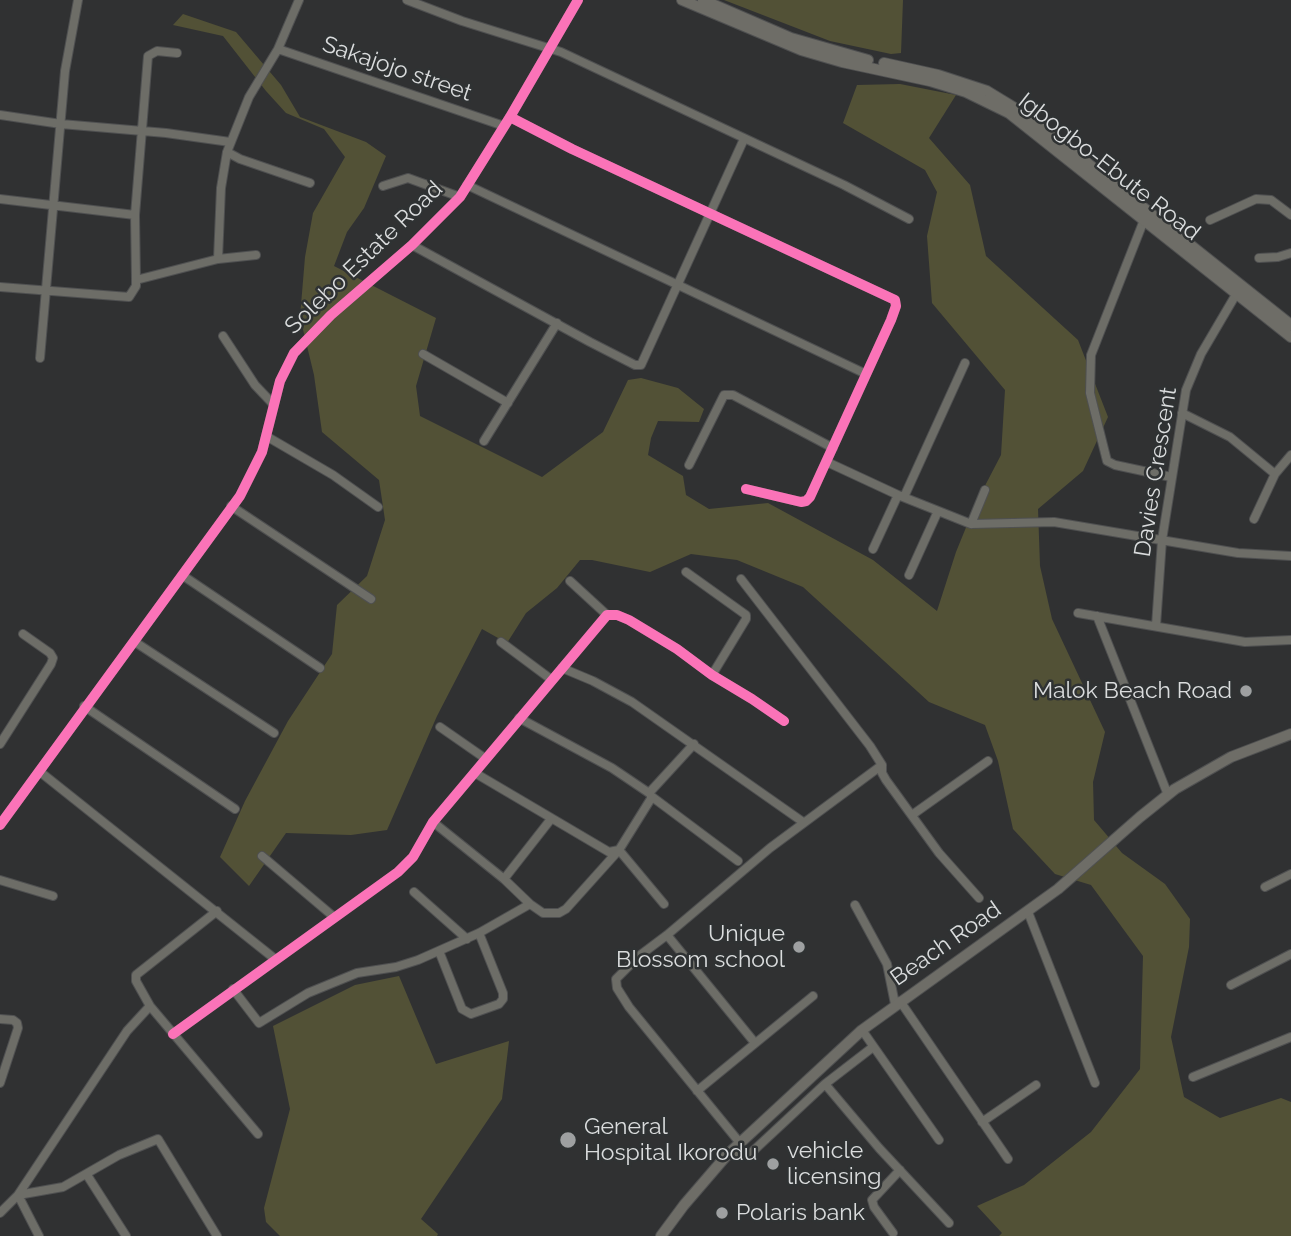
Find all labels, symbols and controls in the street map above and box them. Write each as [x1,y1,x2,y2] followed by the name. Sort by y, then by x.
[319,31,475,107] street label: Sakajojo street
[1013,87,1205,247] street label: Igbogbo-Ebute Road
[279,176,449,340] street label: Solebo Estate Road
[1129,385,1183,559] street label: Davies Crescent
[1033,677,1232,705] place label: Malok Beach Road
[1238,683,1254,699] marker: Malok Beach Road
[885,896,1007,992] street label: Beach Road
[616,920,785,974] place label: Unique Blossom school
[791,939,807,955] marker: Unique Blossom school
[584,1113,757,1167] place label: General Hospital Ikorodu
[558,1130,578,1150] marker: General Hospital Ikorodu
[787,1137,881,1191] place label: vehicle licensing
[765,1156,781,1172] marker: vehicle licensing
[736,1199,865,1227] place label: Polaris bank
[714,1205,730,1221] marker: Polaris bank

